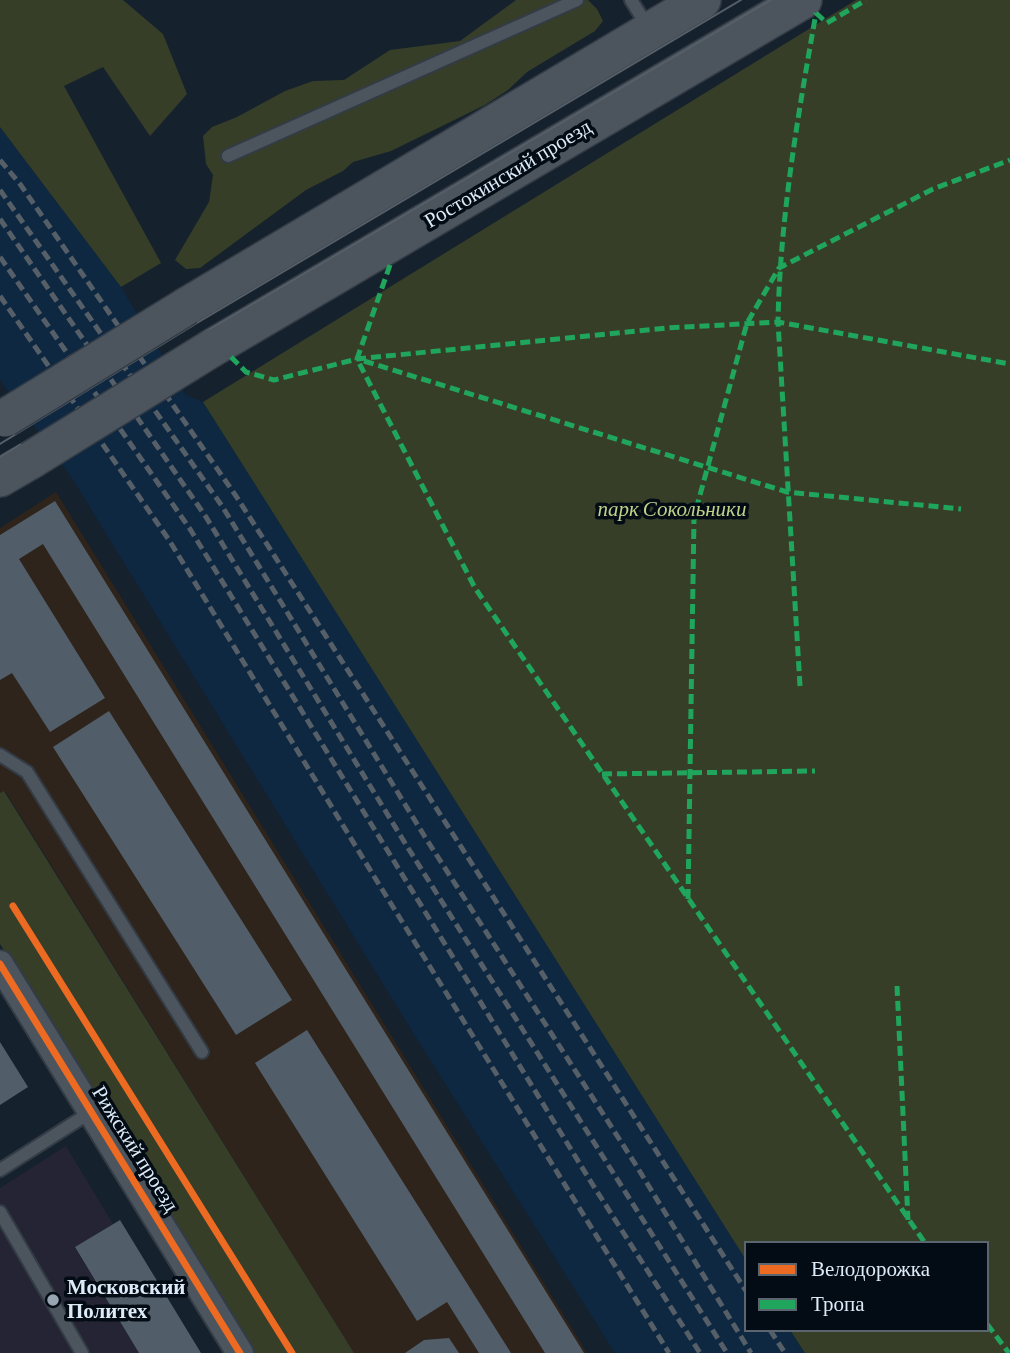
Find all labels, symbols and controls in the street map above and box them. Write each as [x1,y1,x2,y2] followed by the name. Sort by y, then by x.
[420,114,596,234] street label: Ростокинский проезд
[598,497,746,523] park label: парк Сокольники
[86,1081,184,1217] street label: Рижский проезд
[744,1241,989,1332] legend
[811,1257,930,1281] text: Велодорожка
[67,1275,185,1325] place label: Московский Политех
[45,1292,61,1308] marker: Московский Политех
[811,1292,865,1316] text: Тропа

